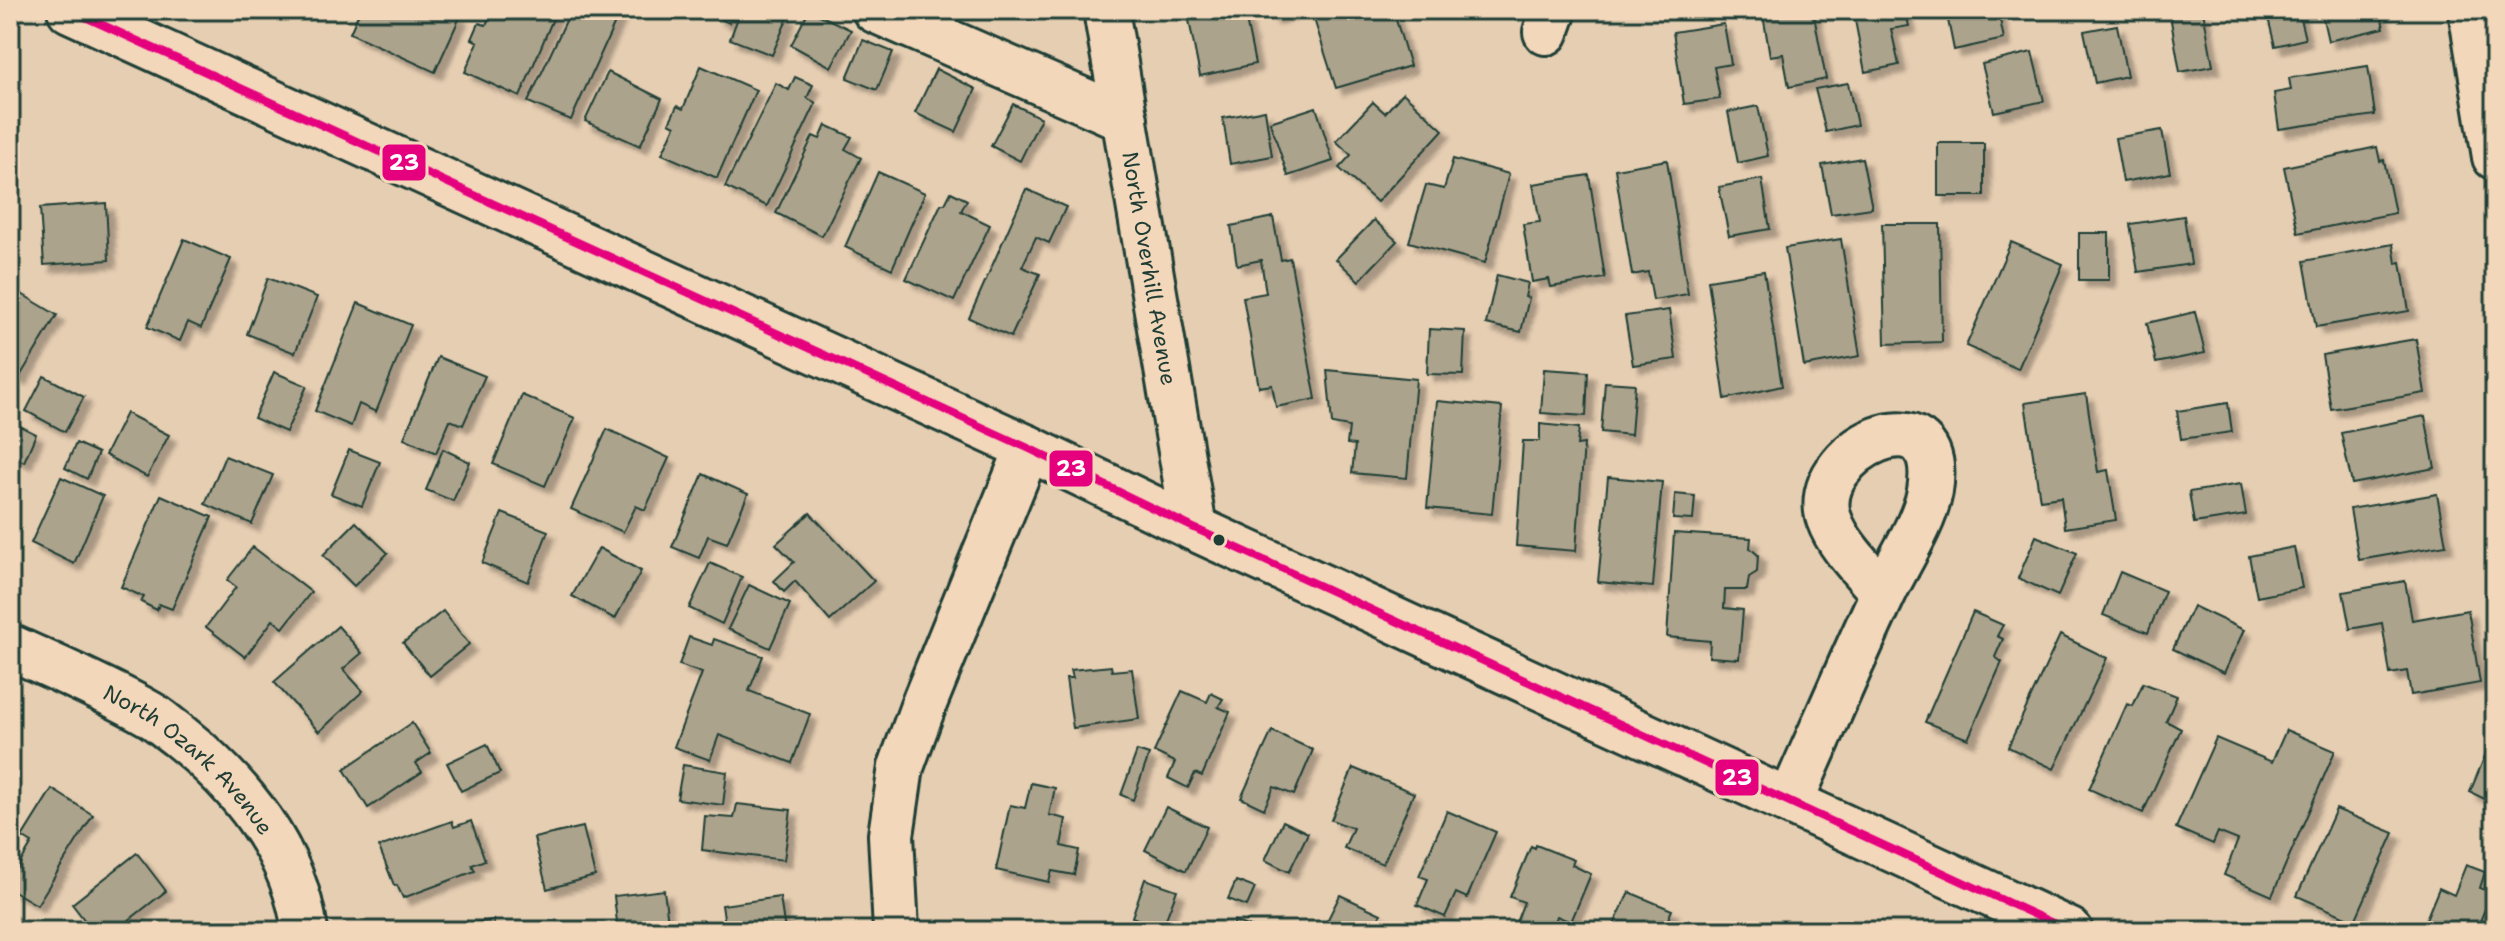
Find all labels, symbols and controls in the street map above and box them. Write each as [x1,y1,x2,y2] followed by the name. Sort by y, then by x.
[381,143,427,182] line badge: 23
[389,148,419,177] text: 23
[1115,149,1184,388] street label: North Overhill Avenue
[1048,449,1094,488] line badge: 23
[1056,454,1086,483] text: 23
[1211,532,1227,548] unlabelled marker
[99,678,280,840] street label: North Ozark Avenue
[1714,758,1760,797] line badge: 23
[1722,763,1752,792] text: 23

